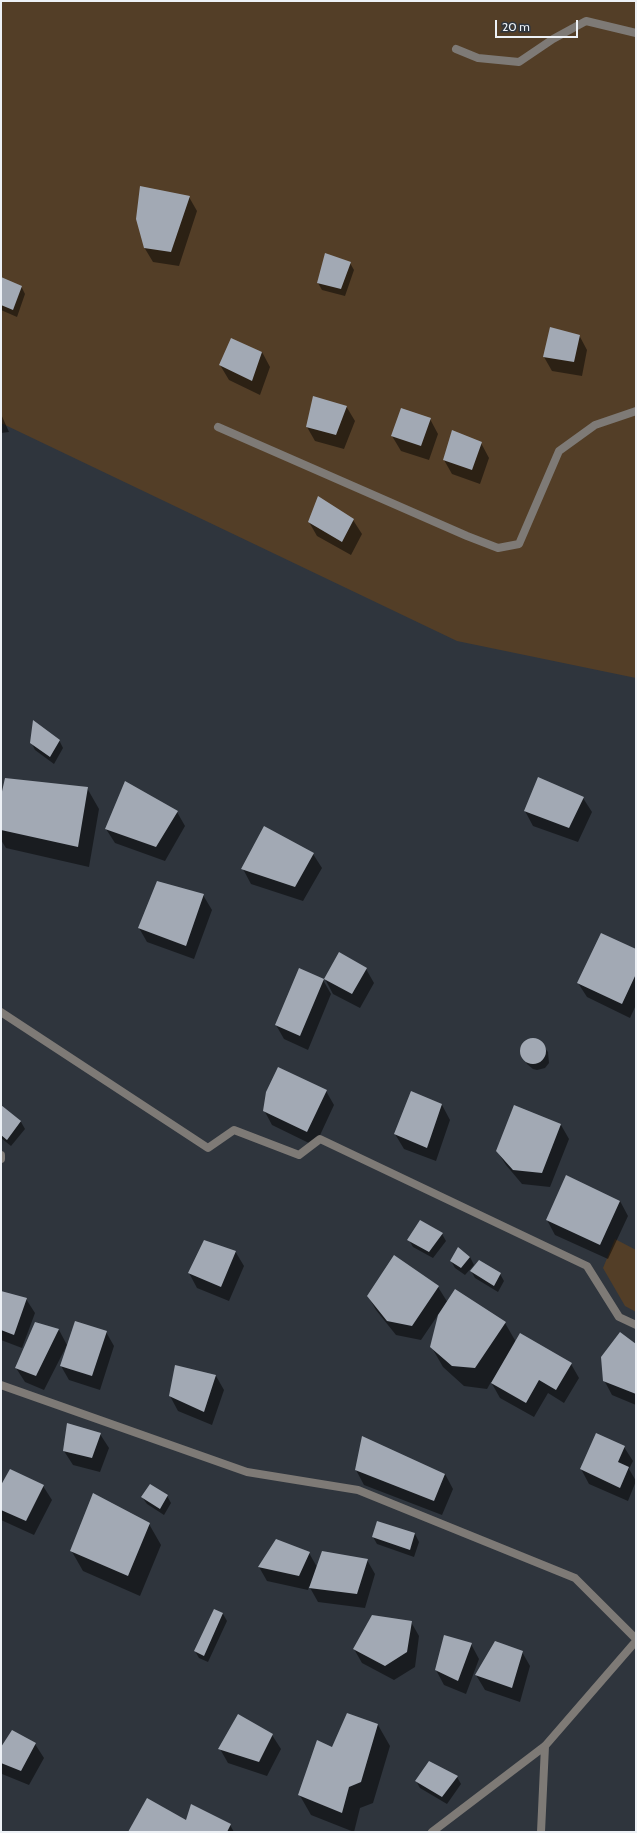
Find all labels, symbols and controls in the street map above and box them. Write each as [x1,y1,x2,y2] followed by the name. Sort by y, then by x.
[497,12,580,38] scale bar
[502,19,530,34] text: 20 m

